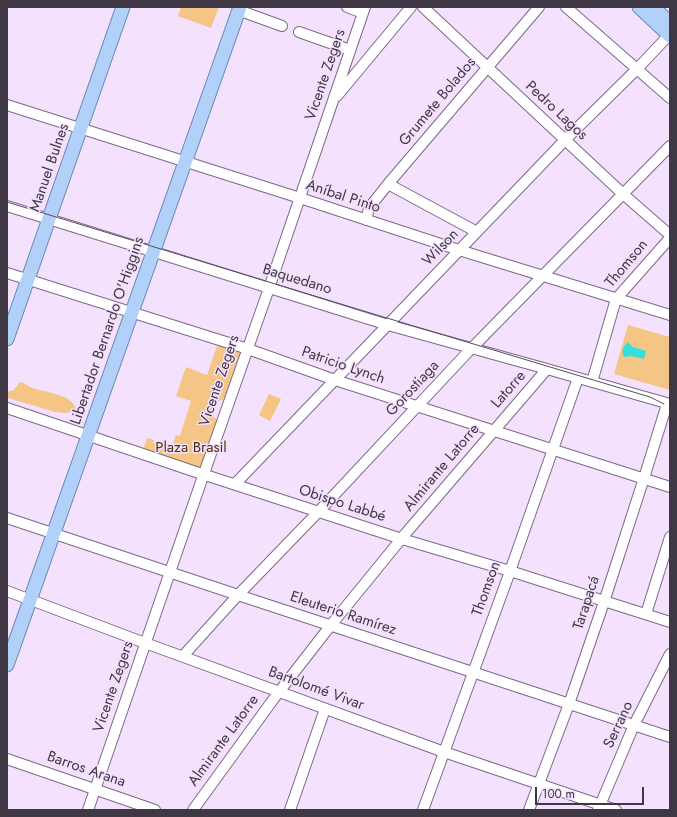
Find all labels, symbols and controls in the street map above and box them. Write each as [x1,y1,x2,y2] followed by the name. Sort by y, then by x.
[302,27,350,123] street label: Vicente Zegers
[396,54,480,150] street label: Grumete Bolados
[521,78,591,144] street label: Pedro Lagos
[26,122,74,214] street label: Manuel Bulnes
[304,177,382,217] street label: Aníbal Pinto
[419,226,463,270] street label: Wilson
[67,235,149,427] street label: Libertador Bernardo O'Higgins
[602,236,652,292] street label: Thomson
[260,261,334,299] street label: Baquedano
[196,333,244,429] street label: Vicente Zegers
[299,343,387,389] street label: Patricio Lynch
[383,357,443,421] street label: Gorostiaga
[488,368,530,412] street label: Latorre
[400,421,484,515] street label: Almirante Latorre
[155,439,227,457] park label: Plaza Brasil
[296,481,388,527] street label: Obispo Labbé
[469,559,505,619] street label: Thomson
[570,574,604,632] street label: Tarapacá
[287,588,399,640] street label: Eleuterio Ramírez
[90,639,138,735] street label: Vicente Zegers
[266,663,366,715] street label: Bartolomé Vivar
[185,692,263,790] street label: Almirante Latorre
[600,699,638,751] street label: Serrano
[44,748,128,792] street label: Barros Arana
[537,779,646,805] scale bar
[542,785,575,803] text: 100 m

